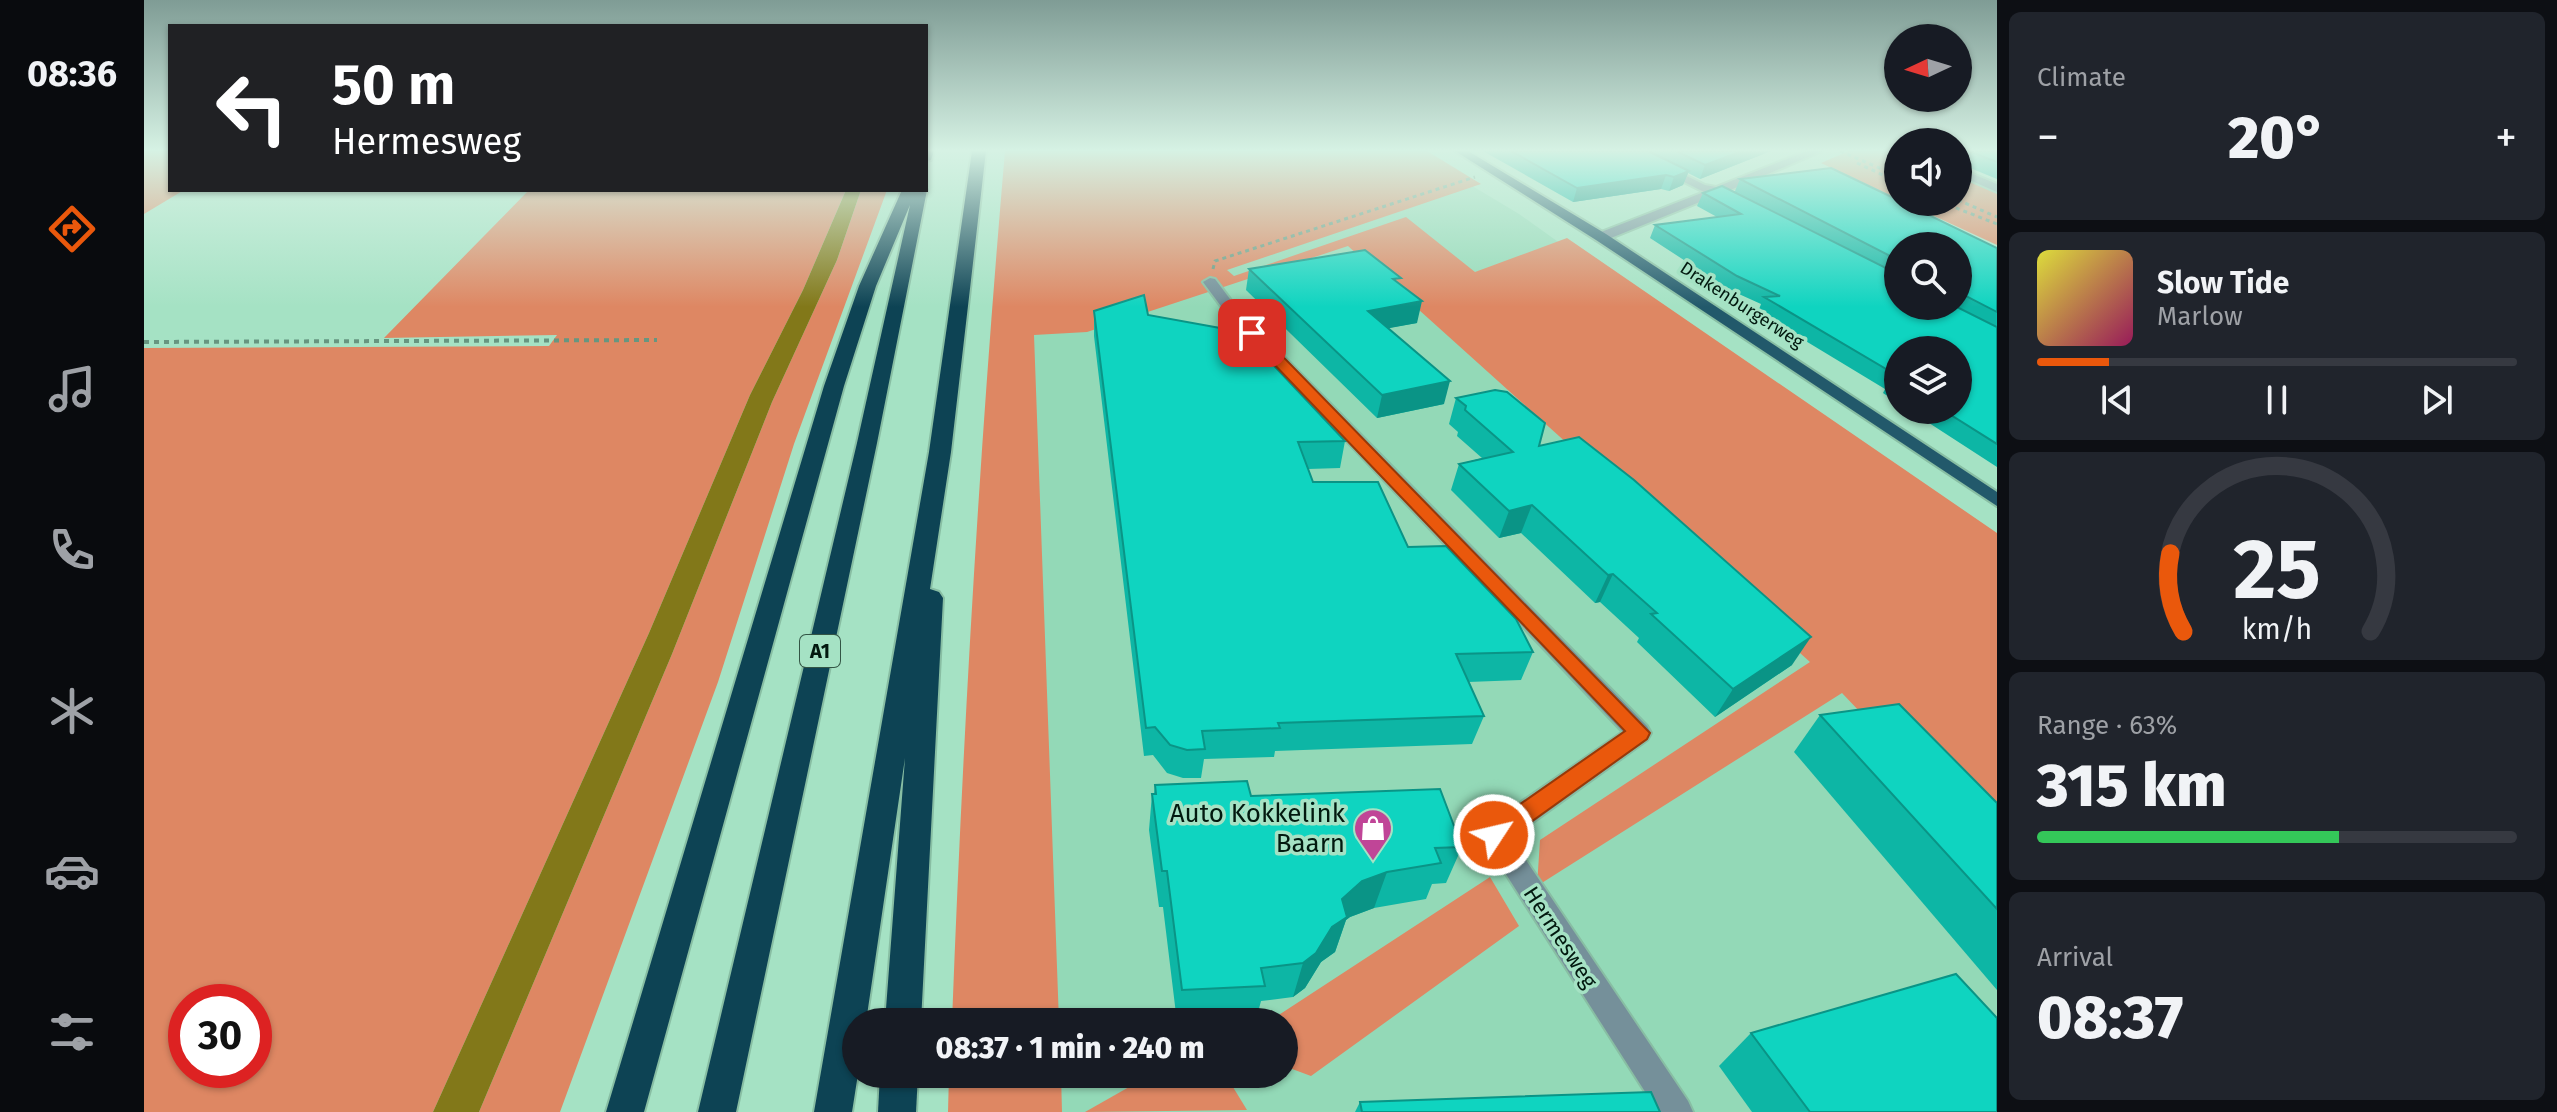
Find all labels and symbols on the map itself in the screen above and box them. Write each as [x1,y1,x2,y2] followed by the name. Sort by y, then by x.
[1884,24,1972,112] north arrow
[1676,257,1808,353] street label: Drakenburgerweg
[1218,299,1286,367] pin
[800,635,840,667] road number: A1
[1452,793,1536,877] position arrow
[1170,798,1346,859] place label: Auto Kokkelink Baarn
[1352,807,1394,862] shop icon: Auto Kokkelink Baarn
[1518,881,1604,994] street label: Hermesweg
[168,984,272,1088] speed limit sign: 30

